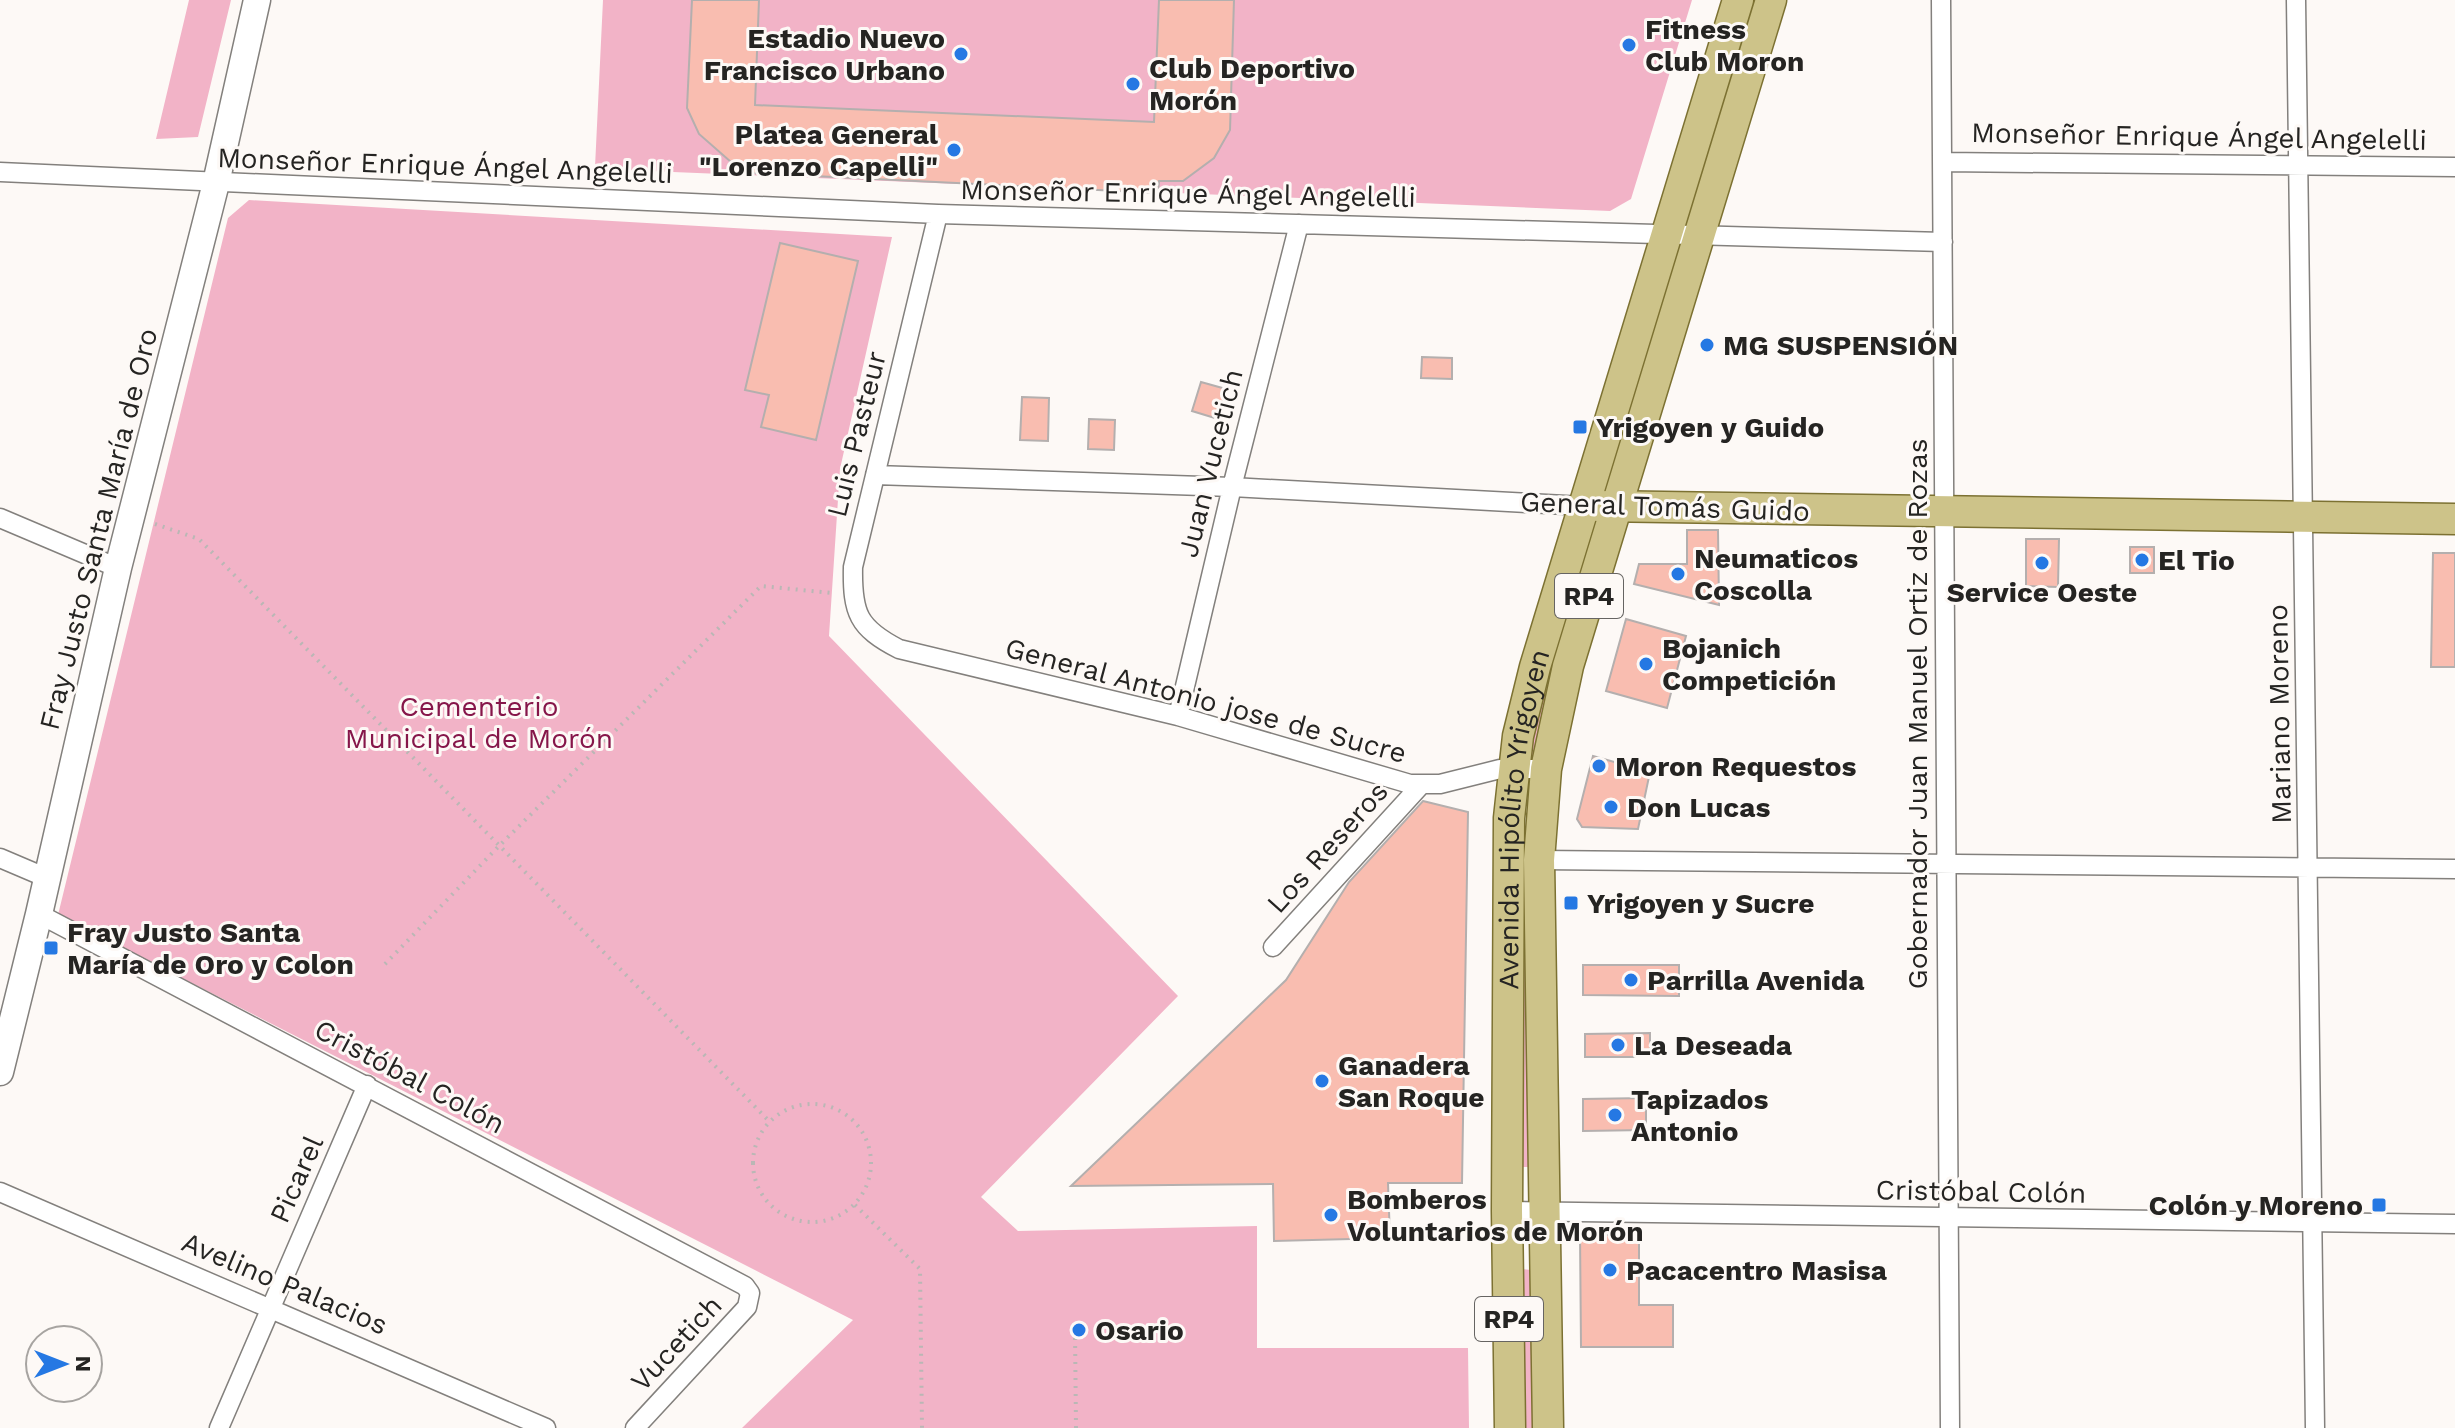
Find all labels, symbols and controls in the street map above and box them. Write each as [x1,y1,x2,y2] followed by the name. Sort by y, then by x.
[1645,13,1804,78] place label: Fitness Club Moron
[704,22,945,87] place label: Estadio Nuevo Francisco Urbano
[1620,36,1638,54] marker: Fitness Club Moron
[952,45,970,63] marker: Estadio Nuevo Francisco Urbano
[1149,52,1355,117] place label: Club Deportivo Morón
[1124,75,1142,93] marker: Club Deportivo Morón
[1971,116,2427,157] street label: Monseñor Enrique Ángel Angelelli
[699,118,939,183] place label: Platea General "Lorenzo Capelli"
[217,141,673,190] street label: Monseñor Enrique Ángel Angelelli
[945,141,963,159] marker: Platea General "Lorenzo Capelli"
[960,173,1416,214] street label: Monseñor Enrique Ángel Angelelli
[33,325,164,733] street label: Fray Justo Santa María de Oro
[1723,329,1958,362] place label: MG SUSPENSIÓN
[1698,336,1716,354] marker: MG SUSPENSIÓN
[820,348,893,520] street label: Luis Pasteur
[1171,366,1250,561] street label: Juan Vucetich
[1596,411,1824,444] place label: Yrigoyen y Guido
[1571,418,1589,436] marker: Yrigoyen y Guido
[1901,438,1934,990] street label: Gobernador Juan Manuel Ortiz de Rozas
[1519,485,1810,528] street label: General Tomás Guido
[1694,542,1858,607] place label: Neumaticos Coscolla
[2158,544,2235,577] place label: El Tio
[2133,551,2151,569] marker: El Tio
[2033,554,2051,572] marker: Service Oeste
[1669,565,1687,583] marker: Neumaticos Coscolla
[1555,574,1623,618] road number: RP4
[1947,576,2137,609] place label: Service Oeste
[2261,604,2298,824] street label: Mariano Moreno
[1002,631,1410,770] street label: General Antonio jose de Sucre
[1662,632,1836,697] place label: Bojanich Competición
[1492,645,1557,990] street label: Avenida Hipólito Yrigoyen
[1637,655,1655,673] marker: Bojanich Competición
[345,690,613,755] park label: Cementerio Municipal de Morón
[1615,750,1857,783] place label: Moron Requestos
[1590,757,1608,775] marker: Moron Requestos
[1260,775,1395,920] street label: Los Reseros
[1627,791,1770,824] place label: Don Lucas
[1602,798,1620,816] marker: Don Lucas
[1587,887,1815,920] place label: Yrigoyen y Sucre
[1562,894,1580,912] marker: Yrigoyen y Sucre
[67,916,354,981] place label: Fray Justo Santa María de Oro y Colon
[42,939,60,957] marker: Fray Justo Santa María de Oro y Colon
[1647,964,1865,997] place label: Parrilla Avenida
[1622,971,1640,989] marker: Parrilla Avenida
[309,1012,510,1140] street label: Cristóbal Colón
[1634,1029,1793,1062] place label: La Deseada
[1609,1036,1627,1054] marker: La Deseada
[1338,1049,1485,1114] place label: Ganadera San Roque
[1313,1072,1331,1090] marker: Ganadera San Roque
[1631,1083,1769,1148] place label: Tapizados Antonio
[1606,1106,1624,1124] marker: Tapizados Antonio
[263,1130,330,1228] street label: Picarel
[1875,1173,2087,1210] street label: Cristóbal Colón
[1347,1183,1644,1248] place label: Bomberos Voluntarios de Morón
[2149,1189,2363,1222] place label: Colón y Moreno
[2370,1196,2388,1214] marker: Colón y Moreno
[1322,1206,1340,1224] marker: Bomberos Voluntarios de Morón
[177,1225,393,1342] street label: Avelino Palacios
[1626,1254,1888,1287] place label: Pacacentro Masisa
[1601,1261,1619,1279] marker: Pacacentro Masisa
[624,1289,729,1398] street label: Vucetich
[1475,1297,1543,1341] road number: RP4
[1095,1314,1184,1347] place label: Osario
[1070,1321,1088,1339] marker: Osario
[24,1324,104,1404] north arrow
[71,1356,96,1372] text: N

